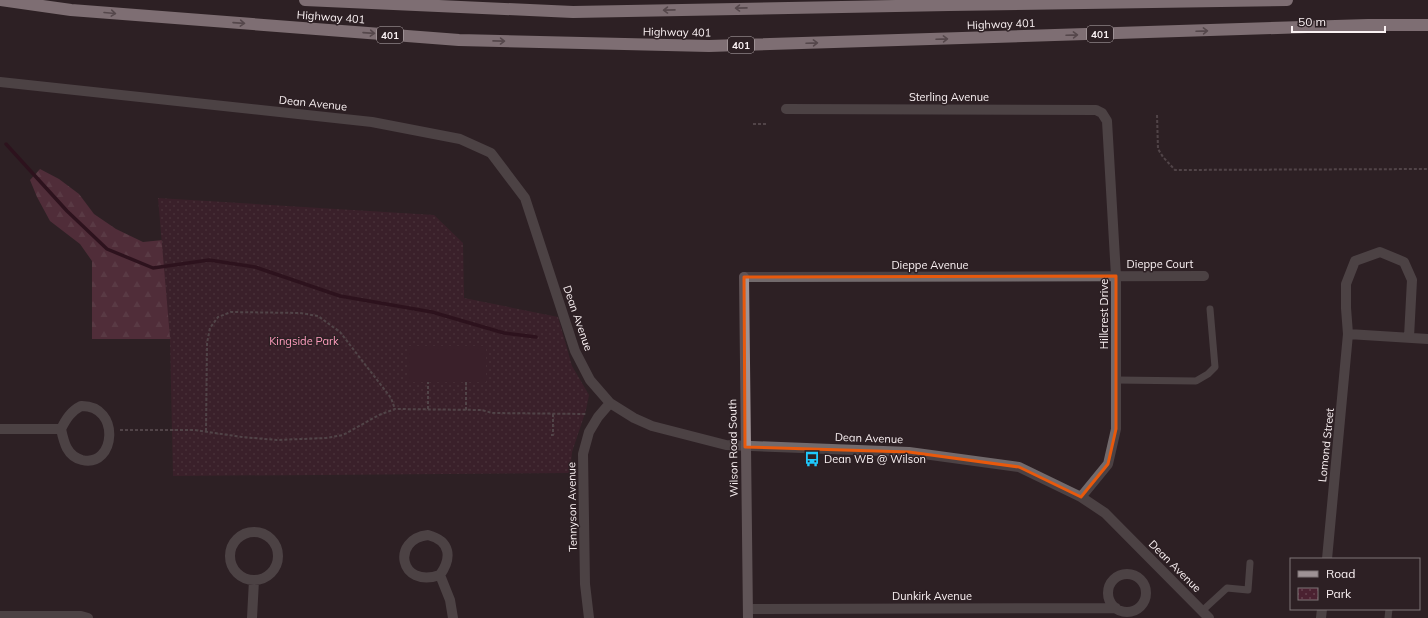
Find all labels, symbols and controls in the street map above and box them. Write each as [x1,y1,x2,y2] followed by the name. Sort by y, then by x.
[735,4,748,12] one-way arrow
[663,6,676,14] one-way arrow
[296,8,366,26] street label: Highway 401
[1292,8,1385,34] scale bar
[103,10,116,17] one-way arrow
[1298,14,1326,29] text: 50 m
[966,16,1036,32] street label: Highway 401
[232,20,245,27] one-way arrow
[643,24,711,40] street label: Highway 401
[1087,26,1113,42] road number: 401
[377,27,403,43] road number: 401
[1195,27,1208,34] one-way arrow
[362,30,375,37] one-way arrow
[1065,31,1078,39] one-way arrow
[935,35,948,43] one-way arrow
[492,37,505,45] one-way arrow
[728,37,754,53] road number: 401
[805,40,818,47] one-way arrow
[909,90,989,104] street label: Sterling Avenue
[278,92,348,114] street label: Dean Avenue
[1127,257,1194,271] street label: Dieppe Court
[891,258,969,272] street label: Dieppe Avenue
[1097,279,1111,349] street label: Hillcrest Drive
[560,283,596,353] street label: Dean Avenue
[269,334,339,348] park label: Kingside Park
[725,399,741,497] street label: Wilson Road South
[1315,407,1337,483] street label: Lomond Street
[835,430,903,446] street label: Dean Avenue
[803,450,821,468] bus stop icon: Dean WB @ Wilson
[824,452,926,466] place label: Dean WB @ Wilson
[564,462,580,552] street label: Tennyson Avenue
[1146,537,1204,595] street label: Dean Avenue
[1290,558,1420,610] legend
[1326,566,1355,581] text: Road
[1326,586,1352,601] text: Park
[892,589,972,603] street label: Dunkirk Avenue

